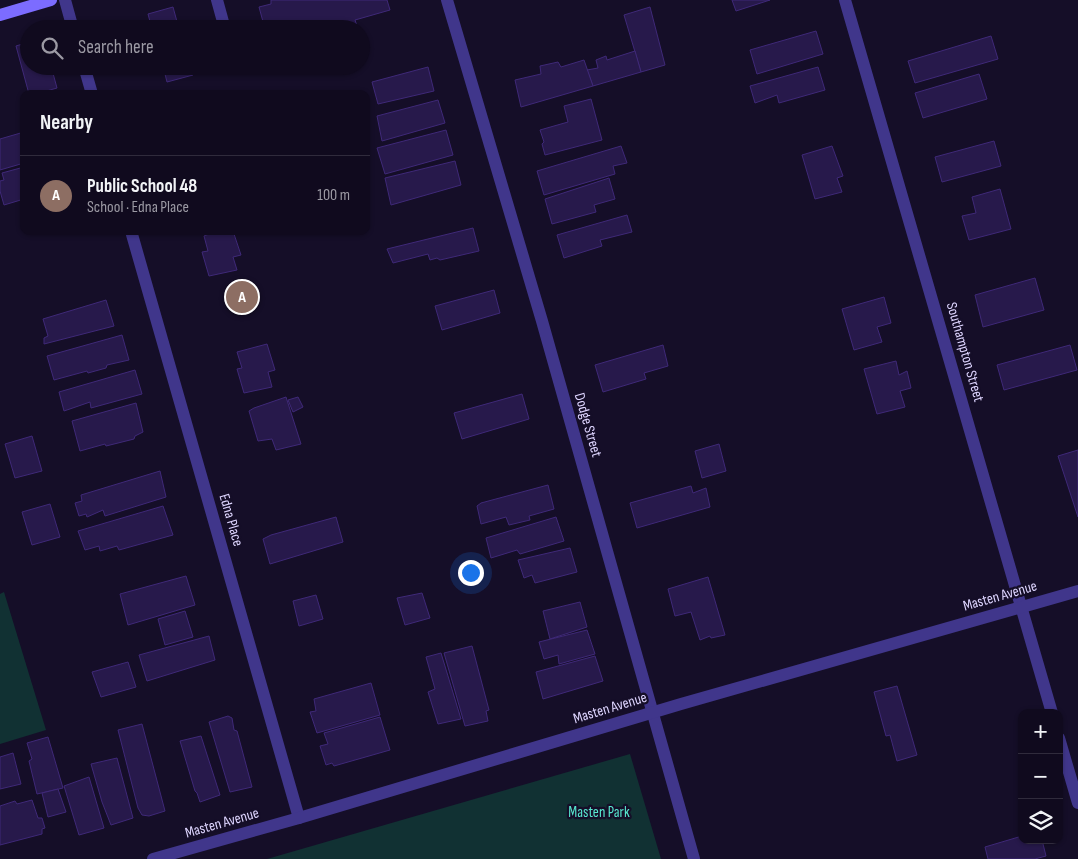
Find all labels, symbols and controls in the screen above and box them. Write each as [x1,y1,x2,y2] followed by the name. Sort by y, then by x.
[20,20,370,75] search box
[38,34,66,62] icon: search
[78,36,154,59] text: Search here
[40,110,93,135] text: Nearby
[87,175,197,198] text: Public School 48
[52,186,60,205] text: A
[317,186,350,205] text: 100 m
[87,198,189,217] text: School · Edna Place
[226,278,258,316] pin: A
[942,300,988,404] street label: Southampton Street
[570,391,606,460] street label: Dodge Street
[214,492,248,548] street label: Edna Place
[458,560,484,586] your location
[961,576,1039,616] street label: Masten Avenue
[571,688,649,728] street label: Masten Avenue
[1018,709,1063,844] map controls
[1018,709,1063,754] button: +
[1018,754,1063,799] button: −
[1018,799,1063,844] button: layers
[183,803,261,843] street label: Masten Avenue
[568,803,630,822] park label: Masten Park

